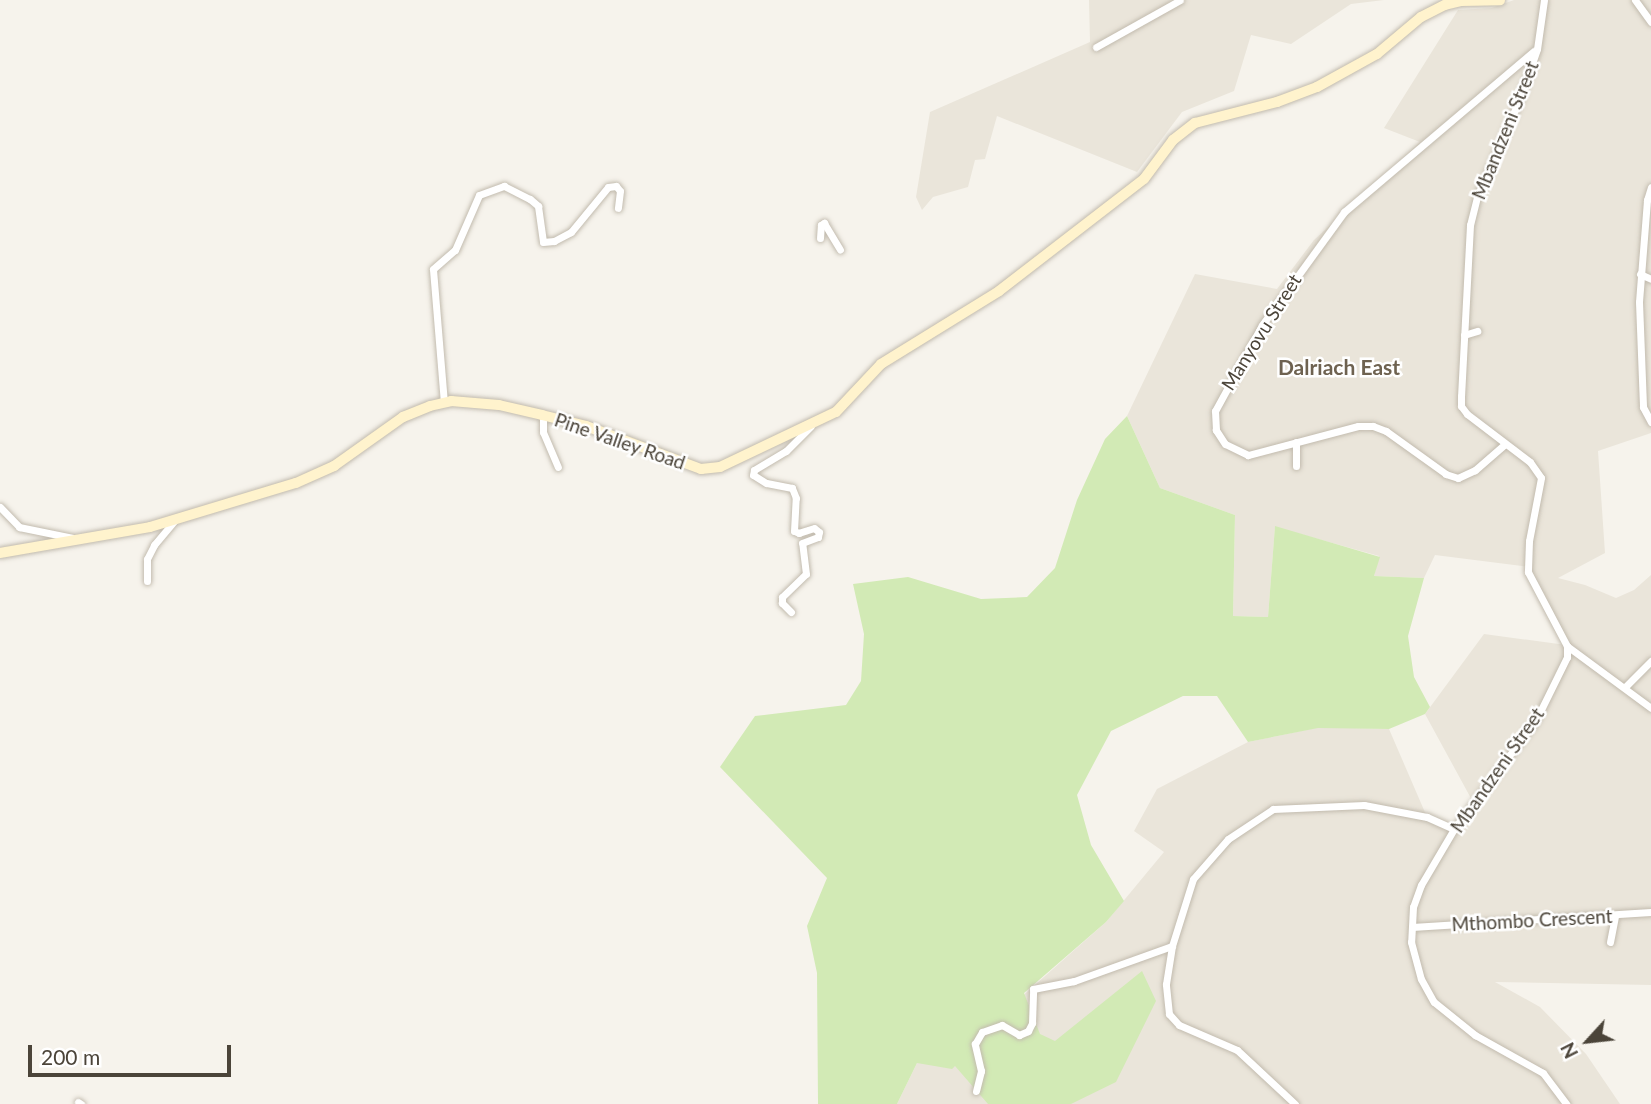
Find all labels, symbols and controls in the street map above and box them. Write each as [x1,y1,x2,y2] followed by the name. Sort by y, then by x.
[1467,57,1543,203] street label: Mbandzeni Street
[1216,270,1306,394] street label: Manyovu Street
[1278,354,1400,380] district label: Dalriach East
[551,408,689,474] street label: Pine Valley Road
[1445,703,1549,837] street label: Mbandzeni Street
[1451,904,1613,936] street label: Mthombo Crescent
[1553,1006,1623,1076] north arrow
[32,1030,234,1074] scale bar
[1555,1039,1582,1063] text: N
[41,1044,100,1069] text: 200 m

